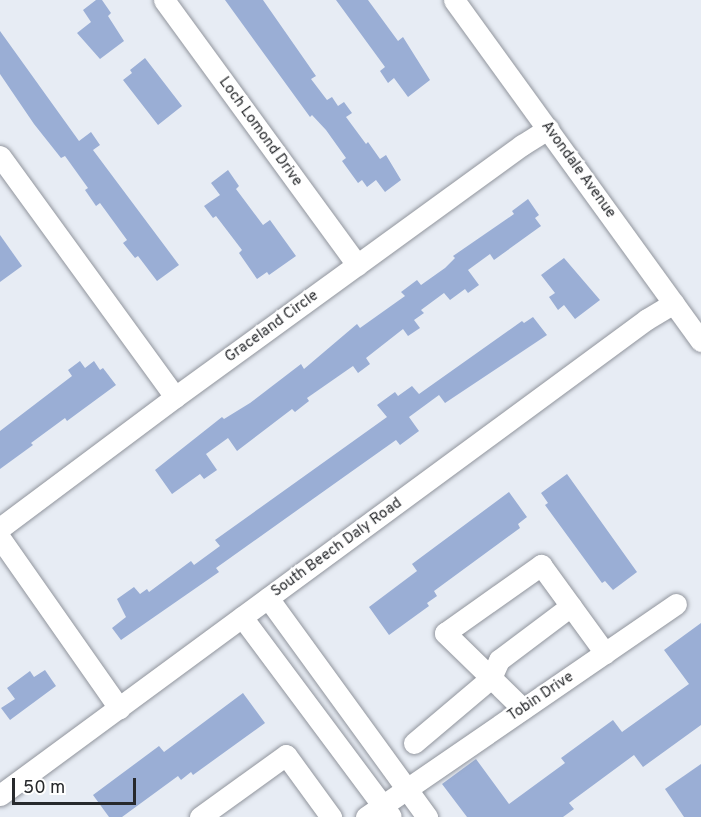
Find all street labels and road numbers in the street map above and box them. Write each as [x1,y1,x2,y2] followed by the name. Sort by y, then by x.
[214,74,306,190] street label: Loch Lomond Drive
[537,118,619,222] street label: Avondale Avenue
[222,287,322,367] street label: Graceland Circle
[268,495,406,601] street label: South Beech Daly Road
[505,668,577,726] street label: Tobin Drive

